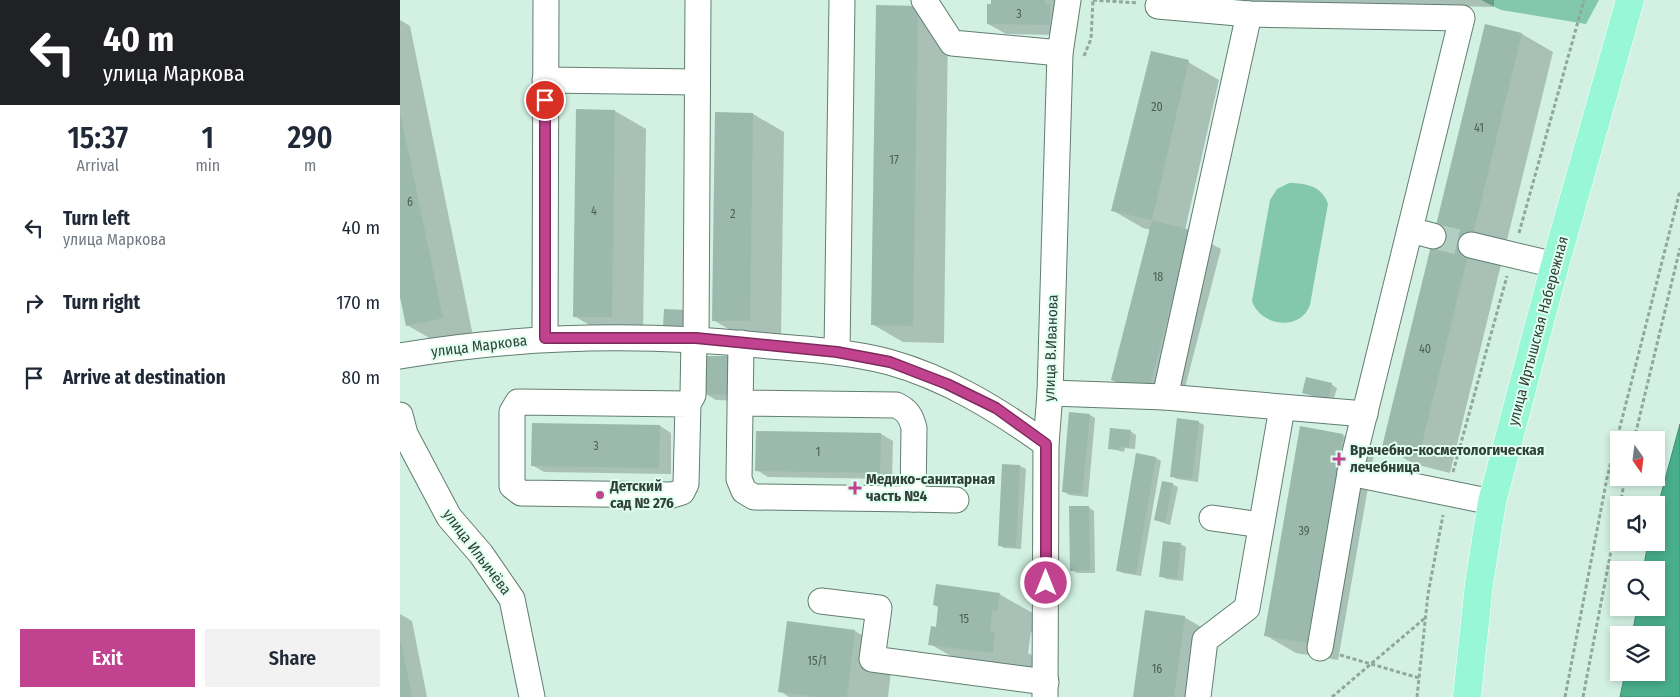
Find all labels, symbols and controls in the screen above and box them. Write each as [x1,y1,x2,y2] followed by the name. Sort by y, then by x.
[1016,7,1022,21] house number: 3
[103,18,174,60] text: 40 m
[20,20,85,85] icon: left
[103,60,245,87] text: улица Маркова
[524,79,566,121] pin
[531,86,559,114] icon: arrive
[1151,100,1163,114] house number: 20
[67,120,128,156] text: 15:37
[202,120,214,156] text: 1
[288,120,333,156] text: 290
[1474,121,1484,135] house number: 41
[889,153,899,167] house number: 17
[77,156,119,175] text: Arrival
[195,156,220,175] text: min
[304,156,316,175] text: m
[407,195,413,209] house number: 6
[591,204,597,218] house number: 4
[63,207,130,230] text: Turn left
[730,207,736,221] house number: 2
[20,214,48,242] icon: left
[342,216,380,239] text: 40 m
[63,230,166,249] text: улица Маркова
[1504,234,1572,428] street label: улица Иртышская Набережная
[1153,270,1163,284] house number: 18
[20,289,48,317] icon: right
[63,291,140,314] text: Turn right
[336,291,380,314] text: 170 m
[1040,294,1062,402] street label: улица В.Иванова
[430,331,528,361] street label: улица Маркова
[1419,342,1431,356] house number: 40
[20,364,48,392] icon: arrive
[63,366,226,389] text: Arrive at destination
[342,366,380,389] text: 80 m
[1610,431,1665,486] north arrow
[1610,431,1665,681] map controls
[593,439,599,453] house number: 3
[1350,441,1544,476] place label: Врачебно-косметологическая лечебница
[816,445,820,459] house number: 1
[1332,452,1346,466] marker: Врачебно-косметологическая лечебница
[866,470,995,505] place label: Медико-санитарная часть №4
[609,477,674,512] place label: Детский сад № 276
[848,481,862,495] marker: Медико-санитарная часть №4
[594,489,606,501] marker: Детский сад № 276
[1610,496,1665,551] button: sound
[439,506,515,598] street label: улица Ильичёва
[1298,524,1310,538] house number: 39
[1019,556,1071,608] position arrow
[1610,561,1665,616] button: search
[959,612,970,626] house number: 15
[1610,626,1665,681] button: layers
[20,629,195,687] button: Exit
[205,629,380,687] button: Share
[807,654,827,668] house number: 15/1
[1152,662,1162,676] house number: 16

